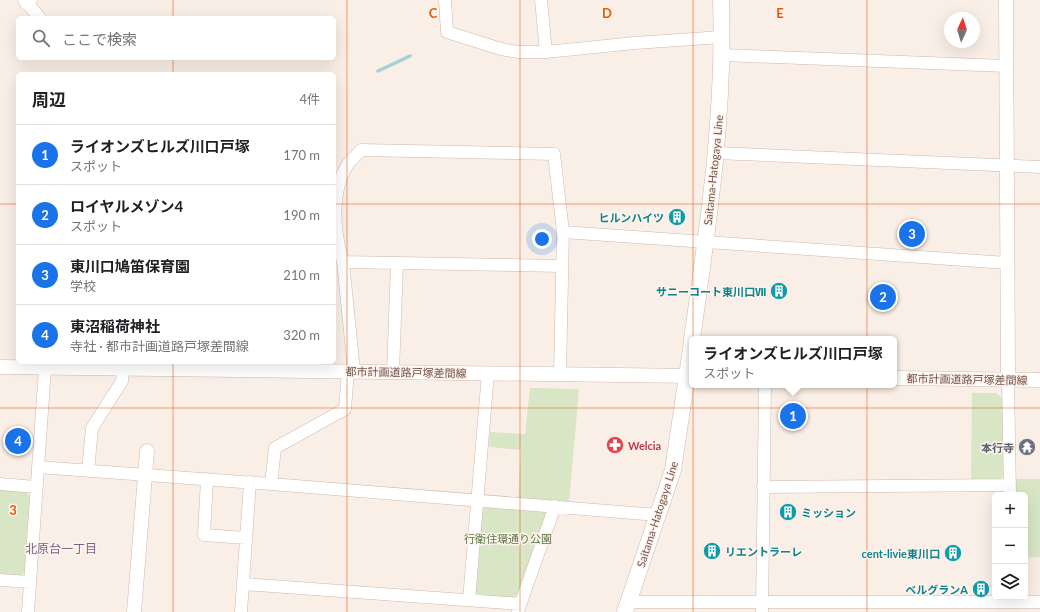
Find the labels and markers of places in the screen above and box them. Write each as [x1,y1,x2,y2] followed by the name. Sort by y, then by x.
[667,207,687,227] building icon: ヒルンハイツ
[598,211,664,224] place label: ヒルンハイツ
[899,219,925,249] pin: 3
[769,281,789,301] building icon: サニーコート東川口Ⅶ
[870,282,896,312] pin: 2
[656,285,766,298] place label: サニーコート東川口Ⅶ
[780,401,806,431] pin: 1
[5,426,31,456] pin: 4
[605,435,625,455] pharmacy icon: Welcia
[1017,437,1037,457] temple icon: 本行寺
[628,439,661,452] place label: Welcia
[981,441,1014,454] place label: 本行寺
[778,502,798,522] building icon: ミッション
[801,506,856,519] place label: ミッション
[702,541,722,561] building icon: リエントラーレ
[943,543,963,563] building icon: cent-livie東川口
[725,545,802,558] place label: リエントラーレ
[862,547,940,560] place label: cent-livie東川口
[971,579,991,599] building icon: ベルグランA
[905,583,968,596] place label: ベルグランA

